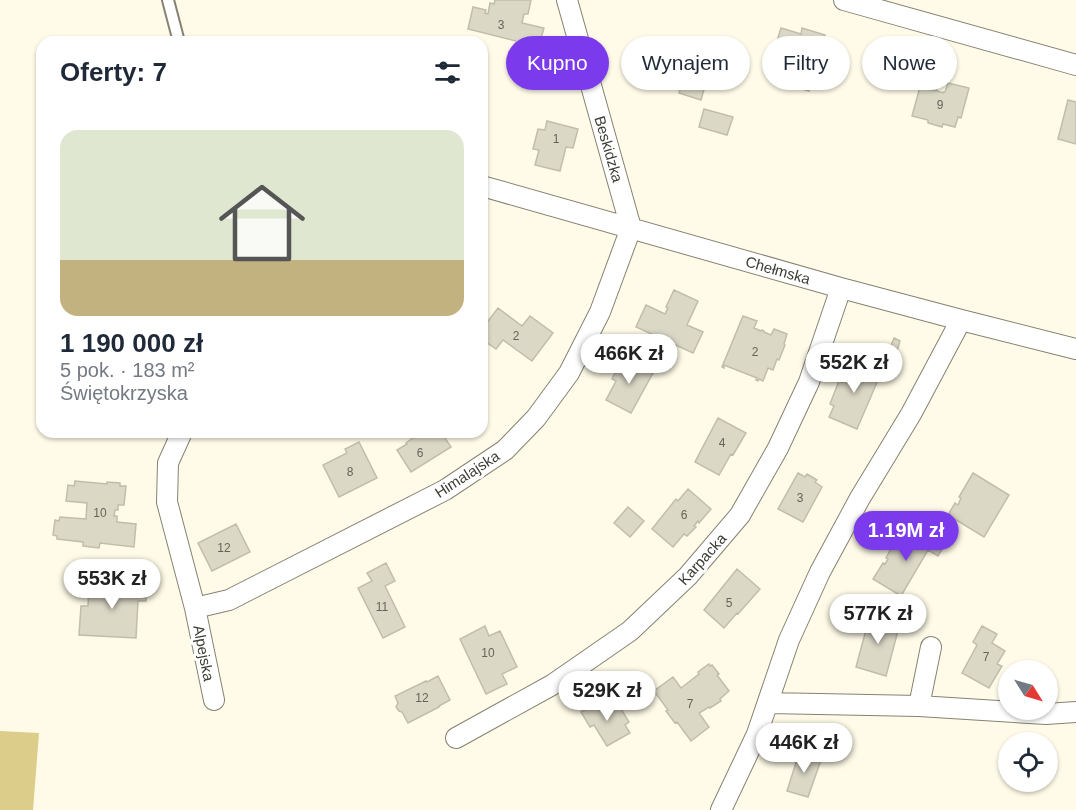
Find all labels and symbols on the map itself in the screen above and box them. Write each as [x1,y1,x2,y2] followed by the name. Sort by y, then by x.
[498,18,505,32] house number: 3
[937,98,944,112] house number: 9
[591,114,627,185] street label: Beskidzka
[553,132,560,146] house number: 1
[744,253,813,288] street label: Chełmska
[513,329,520,343] house number: 2
[574,334,684,385] pin: 466K zł
[799,343,909,394] pin: 552K zł
[752,345,759,359] house number: 2
[719,436,726,450] house number: 4
[417,446,424,460] house number: 6
[432,447,503,501] street label: Himalajska
[347,465,354,479] house number: 8
[797,491,804,505] house number: 3
[93,506,107,520] house number: 10
[681,508,688,522] house number: 6
[844,511,968,562] pin: 1.19M zł
[674,529,730,588] street label: Karpacka
[217,541,231,555] house number: 12
[57,559,167,610] pin: 553K zł
[823,594,933,645] pin: 577K zł
[726,596,733,610] house number: 5
[376,600,389,614] house number: 11
[190,624,218,683] street label: Alpejska
[481,646,495,660] house number: 10
[983,650,990,664] house number: 7
[998,660,1058,720] north arrow
[552,671,662,722] pin: 529K zł
[415,691,429,705] house number: 12
[687,697,694,711] house number: 7
[749,723,859,774] pin: 446K zł

